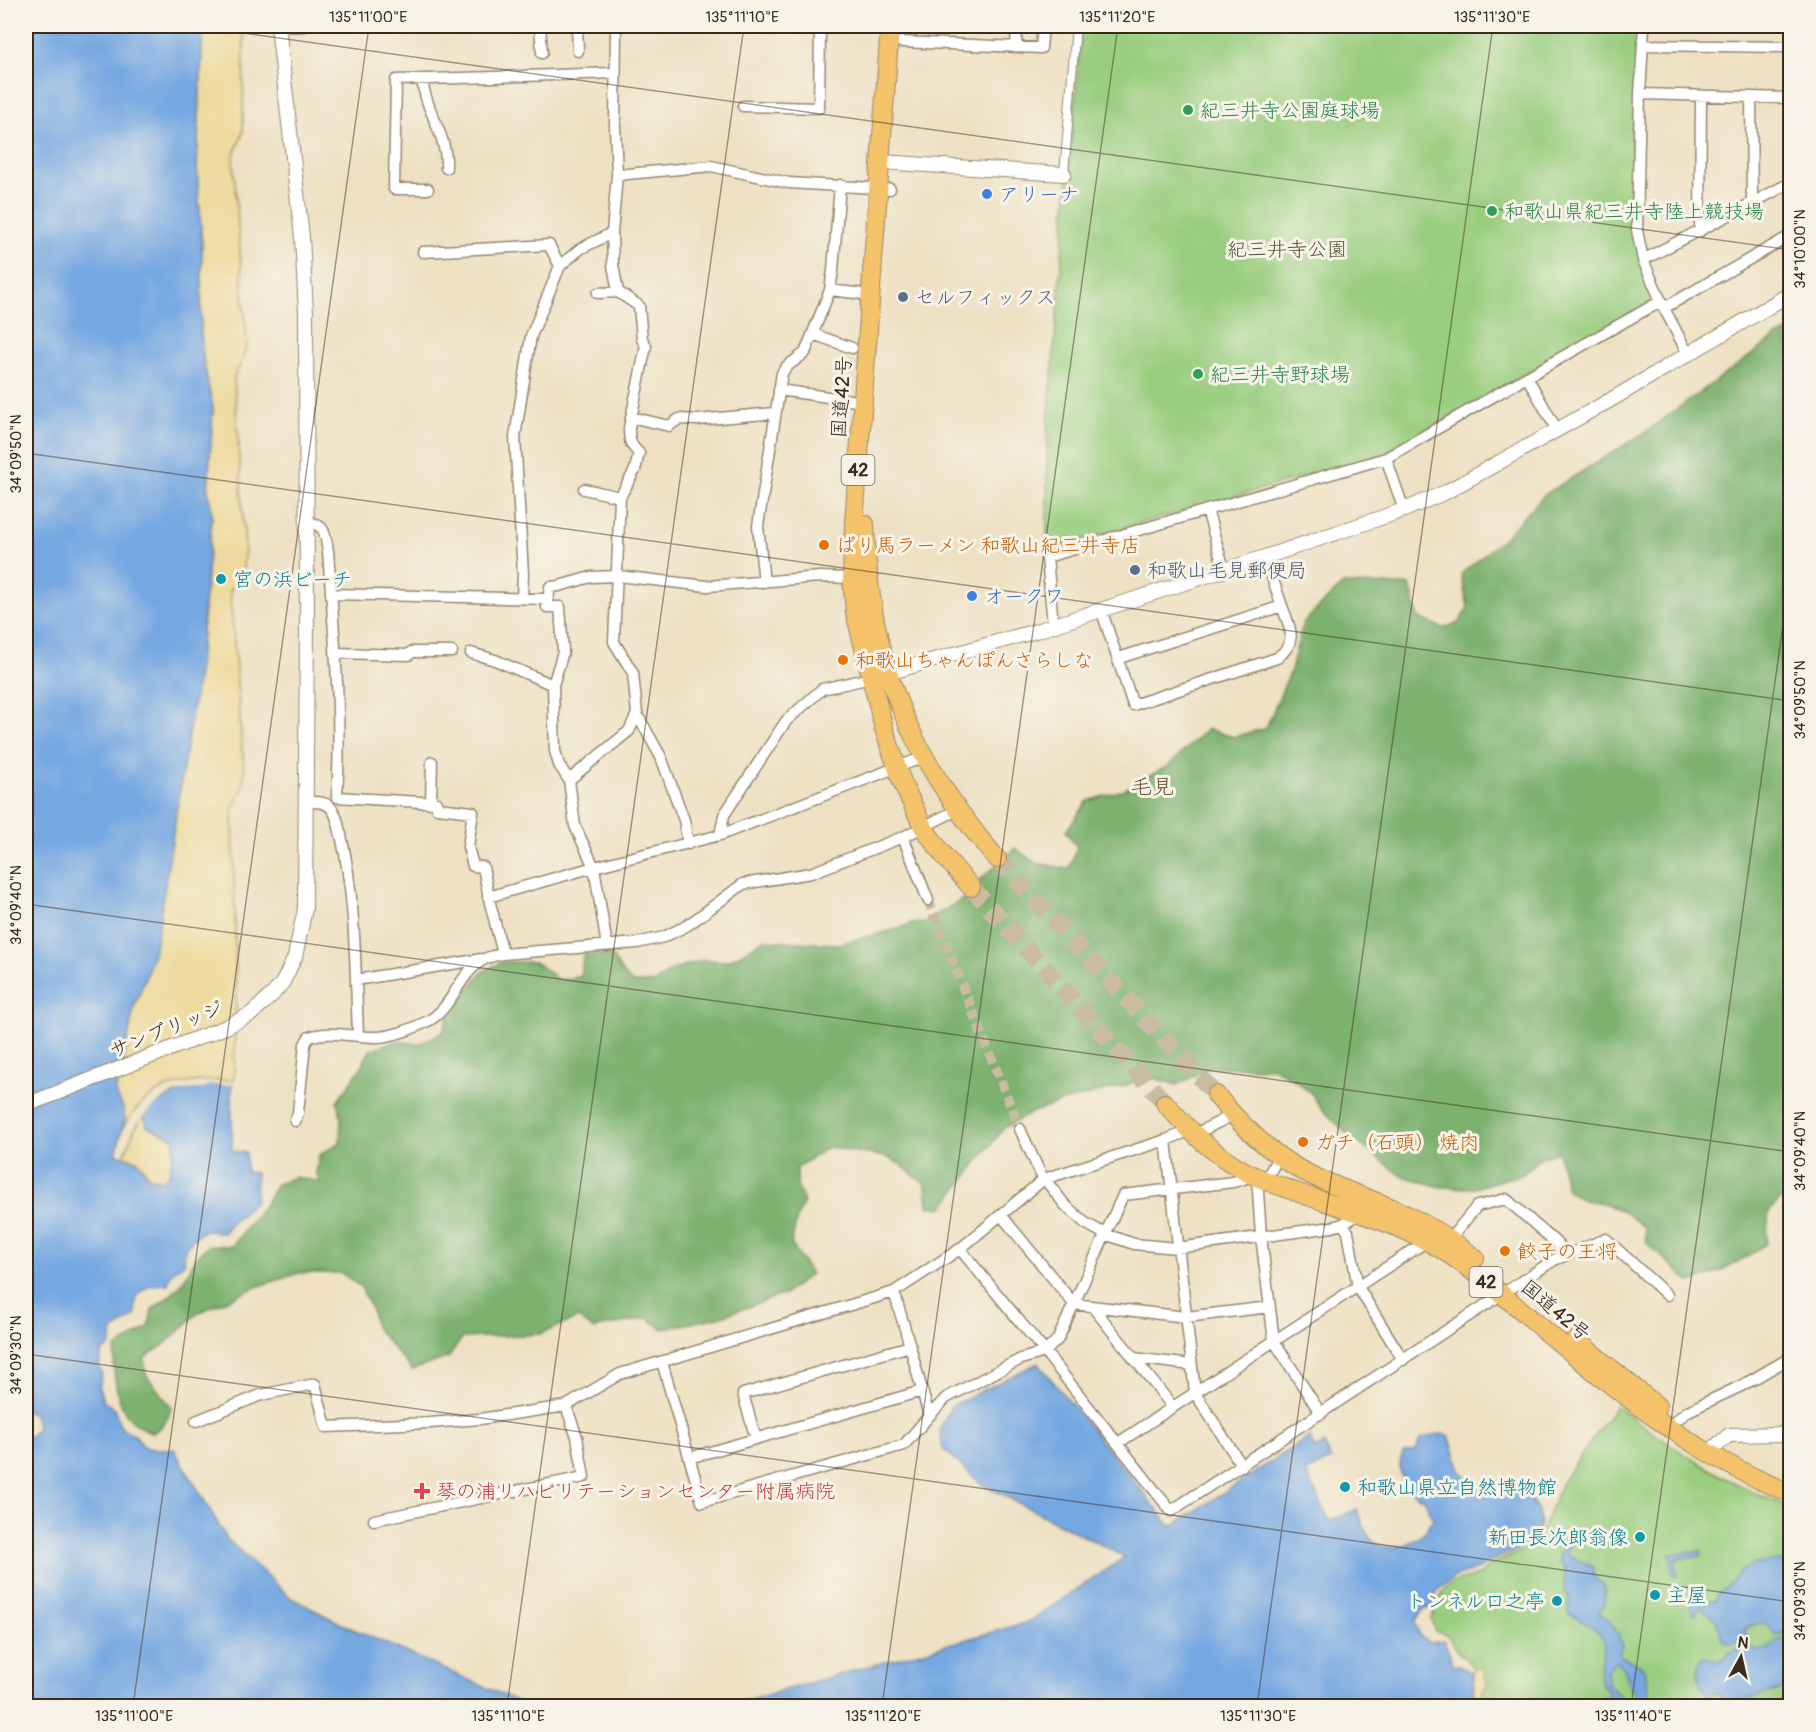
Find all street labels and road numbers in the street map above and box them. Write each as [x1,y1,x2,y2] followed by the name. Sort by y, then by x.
[826,355,857,439] street label: 国道42号
[842,455,874,485] road number: 42
[106,995,227,1064] street label: サンブリッジ
[1470,1267,1502,1297] road number: 42
[1516,1274,1595,1347] street label: 国道42号

